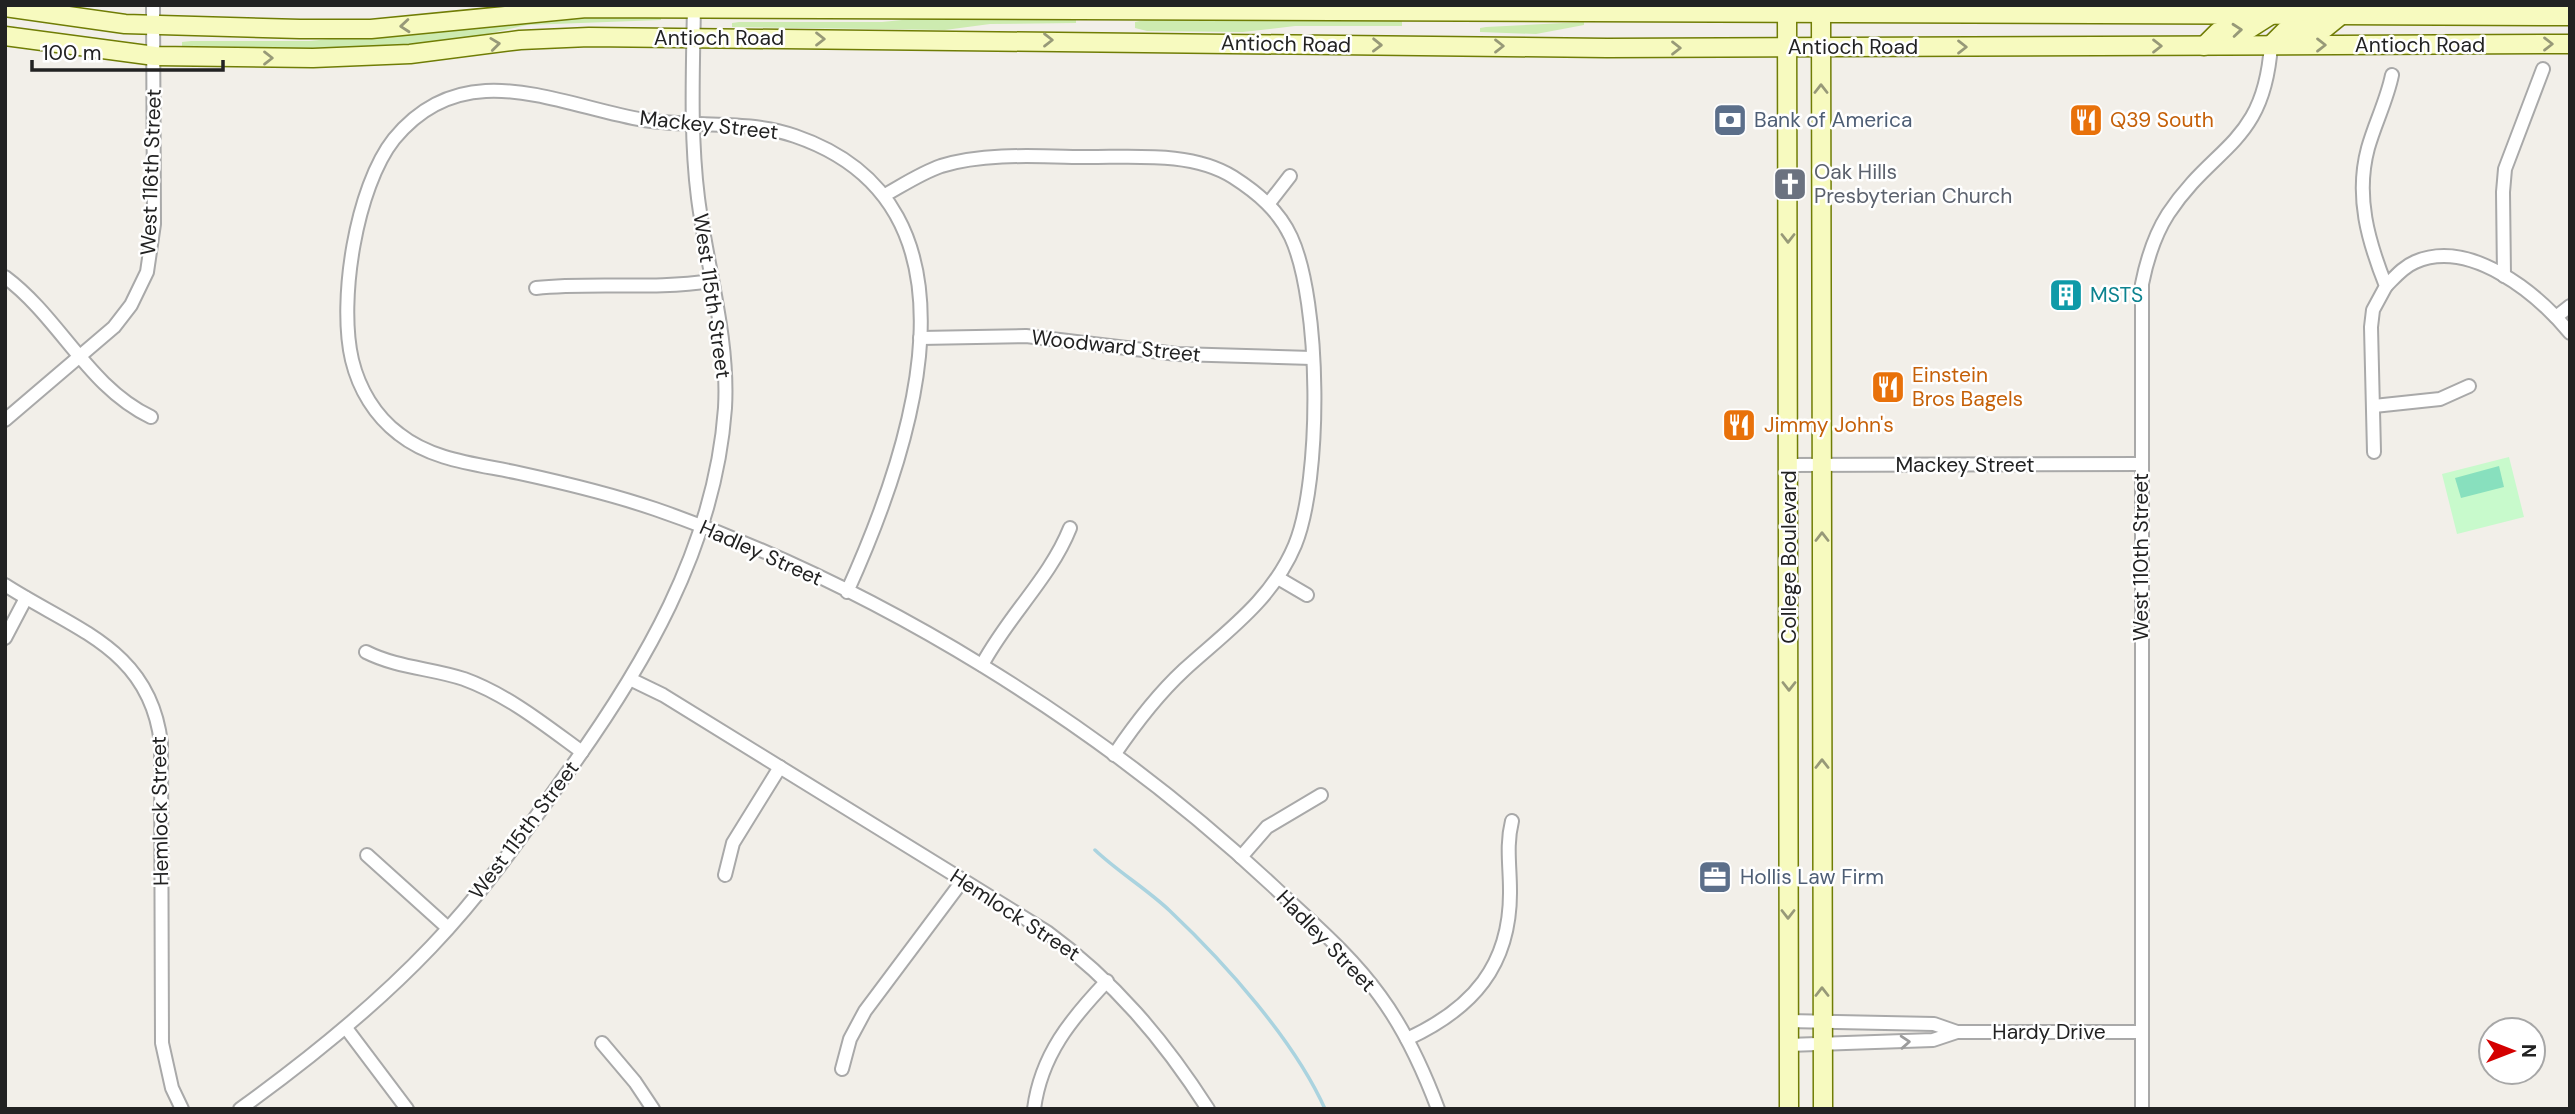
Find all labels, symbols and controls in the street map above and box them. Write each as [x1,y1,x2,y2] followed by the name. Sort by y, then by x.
[399,18,410,33] one-way arrow
[2231,23,2242,38] one-way arrow
[654,24,784,52] street label: Antioch Road
[32,28,222,72] scale bar
[1221,29,1351,59] street label: Antioch Road
[815,31,826,47] one-way arrow
[2355,31,2485,59] street label: Antioch Road
[1042,33,1053,48] one-way arrow
[1788,33,1918,61] street label: Antioch Road
[489,36,501,51] one-way arrow
[1372,37,1382,53] one-way arrow
[2316,37,2327,53] one-way arrow
[2543,37,2554,52] one-way arrow
[1494,38,1505,54] one-way arrow
[42,39,102,67] text: 100 m
[1958,39,1968,55] one-way arrow
[2152,39,2163,54] one-way arrow
[1670,40,1681,55] one-way arrow
[263,50,274,66] one-way arrow
[1813,83,1829,93] one-way arrow
[134,88,168,256] street label: West 116th Street
[1711,101,1749,139] bank icon: Bank of America
[2067,101,2105,139] restaurant icon: Q39 South
[638,104,780,146] street label: Mackey Street
[1754,106,1912,134] place label: Bank of America
[2110,106,2214,134] place label: Q39 South
[1814,158,2012,210] place label: Oak Hills Presbyterian Church
[1771,165,1809,203] church icon: Oak Hills Presbyterian Church
[687,212,737,380] street label: West 115th Street
[1780,233,1796,244] one-way arrow
[2047,276,2085,314] building icon: MSTS
[2090,281,2143,309] place label: MSTS
[1030,323,1202,369] street label: Woodward Street
[1912,361,2023,413] place label: Einstein Bros Bagels
[1869,368,1907,406] restaurant icon: Einstein Bros Bagels
[1720,406,1758,444] restaurant icon: Jimmy John's
[1764,411,1894,439] place label: Jimmy John's
[1895,451,2035,479] street label: Mackey Street
[1775,470,1803,644] street label: College Boulevard
[2127,473,2155,641] street label: West 110th Street
[695,513,827,593] street label: Hadley Street
[1814,531,1830,541] one-way arrow
[1781,681,1797,692] one-way arrow
[145,736,175,886] street label: Hemlock Street
[463,755,585,905] street label: West 115th Street
[1814,758,1830,769] one-way arrow
[1696,858,1734,896] office icon: Hollis Law Firm
[945,862,1085,968] street label: Hemlock Street
[1740,863,1884,891] place label: Hollis Law Firm
[1270,884,1382,998] street label: Hadley Street
[1781,908,1796,919] one-way arrow
[1814,986,1830,996] one-way arrow
[2477,1016,2547,1086] north arrow
[1992,1018,2106,1046] street label: Hardy Drive
[1900,1035,1911,1050] one-way arrow
[2516,1044,2541,1058] text: N

